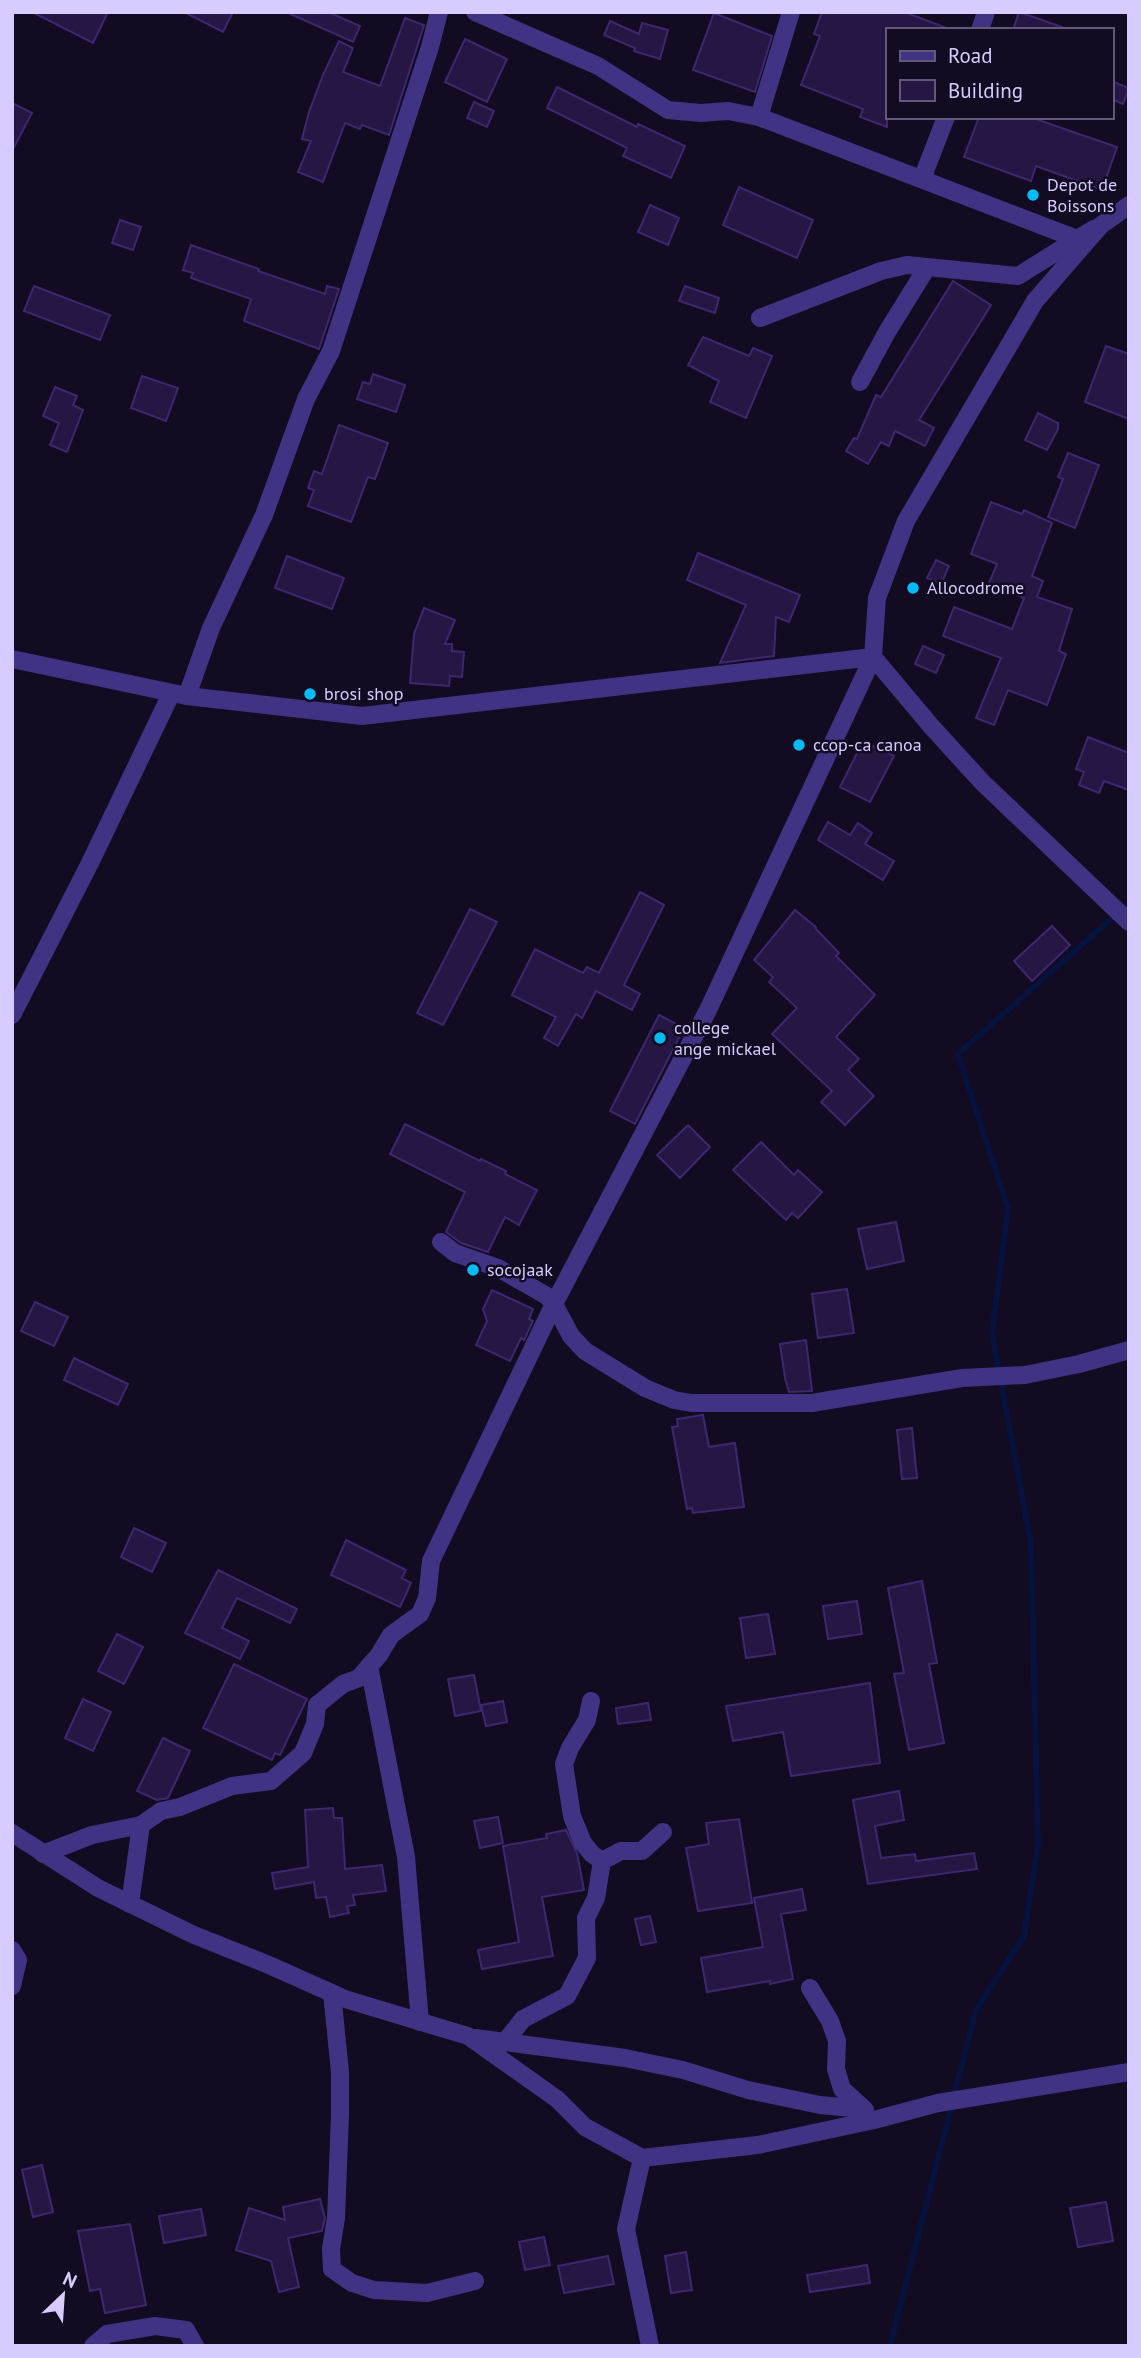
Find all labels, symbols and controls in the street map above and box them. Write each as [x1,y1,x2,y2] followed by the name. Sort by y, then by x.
[886,28,1113,119] legend
[948,42,992,69] text: Road
[948,77,1023,104] text: Building
[1047,173,1117,217] place label: Depot de Boissons
[1025,187,1041,203] marker: Depot de Boissons
[927,576,1024,599] place label: Allocodrome
[905,580,921,596] marker: Allocodrome
[324,682,404,705] place label: brosi shop
[302,686,318,702] marker: brosi shop
[813,733,922,756] place label: ccop-ca canoa
[791,737,807,753] marker: ccop-ca canoa
[674,1016,777,1060] place label: college ange mickael
[652,1030,668,1046] marker: college ange mickael
[487,1258,553,1281] place label: socojaak
[465,1262,481,1278] marker: socojaak
[28,2260,98,2330] north arrow
[59,2266,81,2293] text: N

